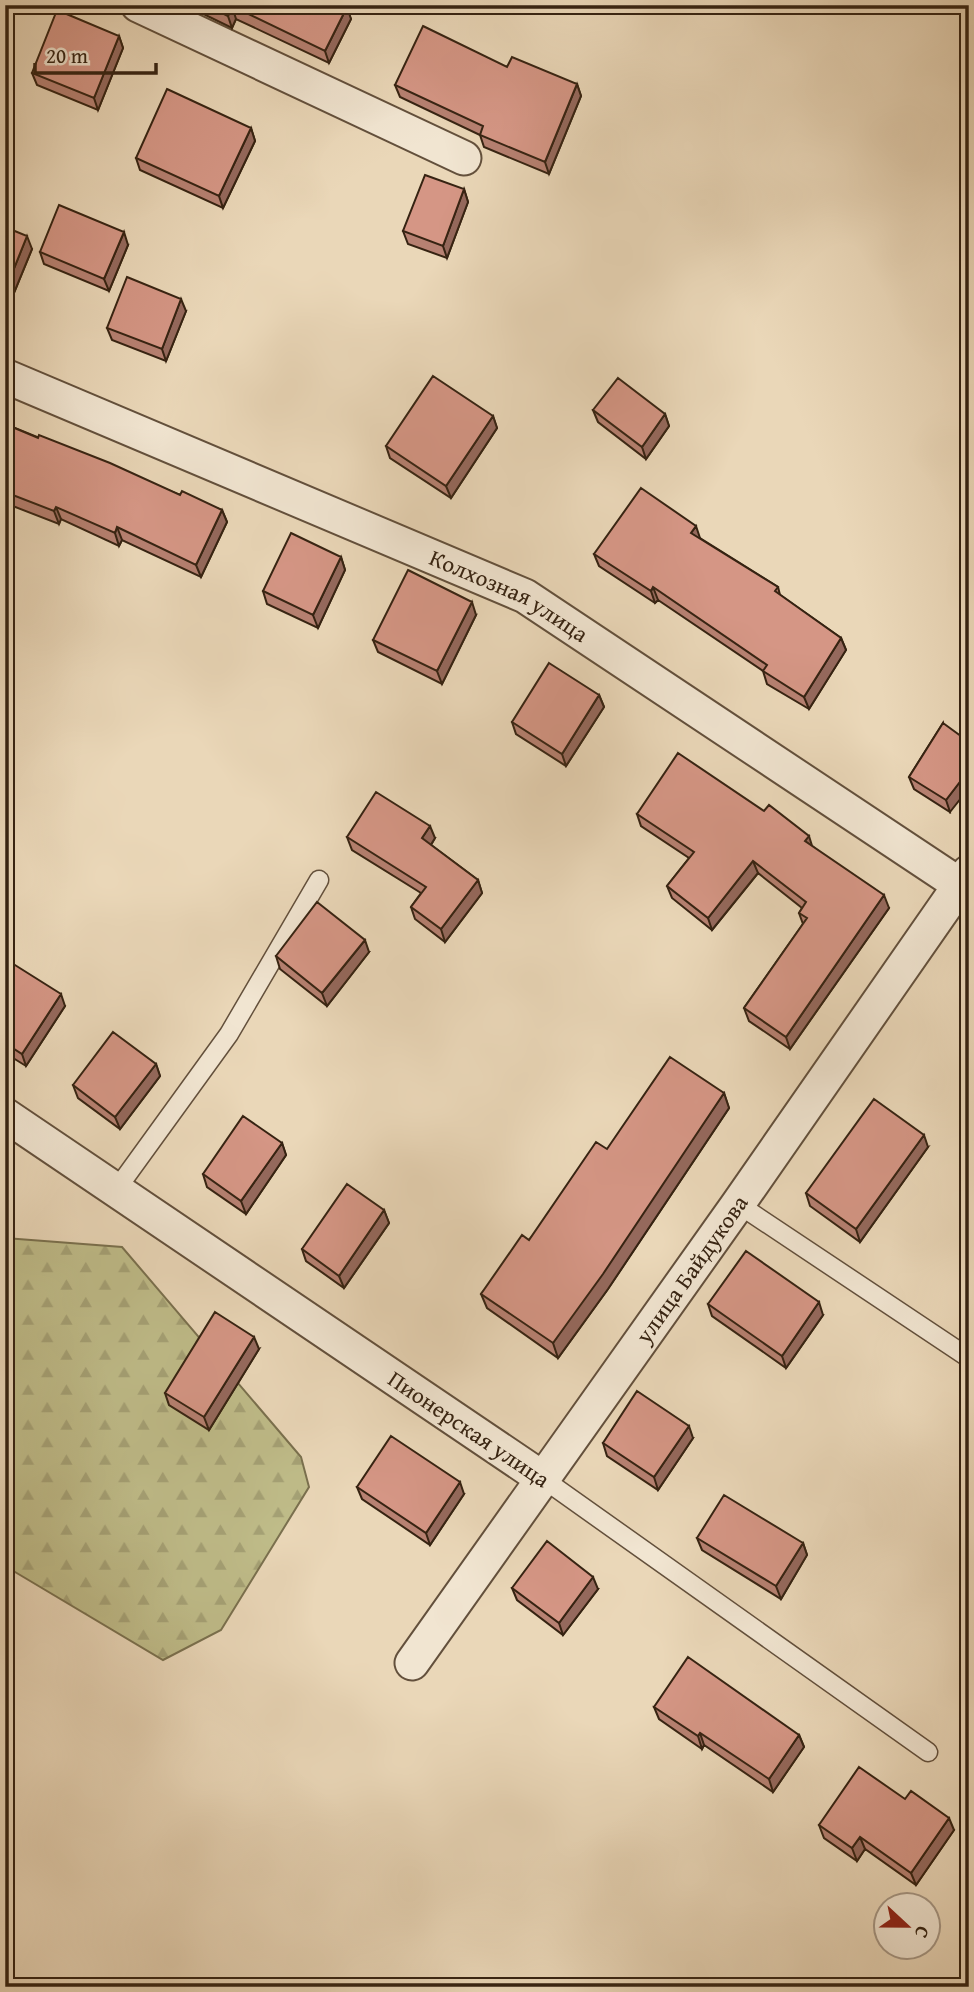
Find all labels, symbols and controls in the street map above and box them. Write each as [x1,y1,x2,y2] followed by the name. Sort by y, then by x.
[35,32,156,76] scale bar
[46,40,88,71] text: 20 m
[425,541,595,650] street label: Колхозная улица
[627,1188,755,1351] street label: улица Байдукова
[382,1362,557,1495] street label: Пионерская улица
[872,1890,942,1960] north arrow
[908,1922,938,1943] text: С

